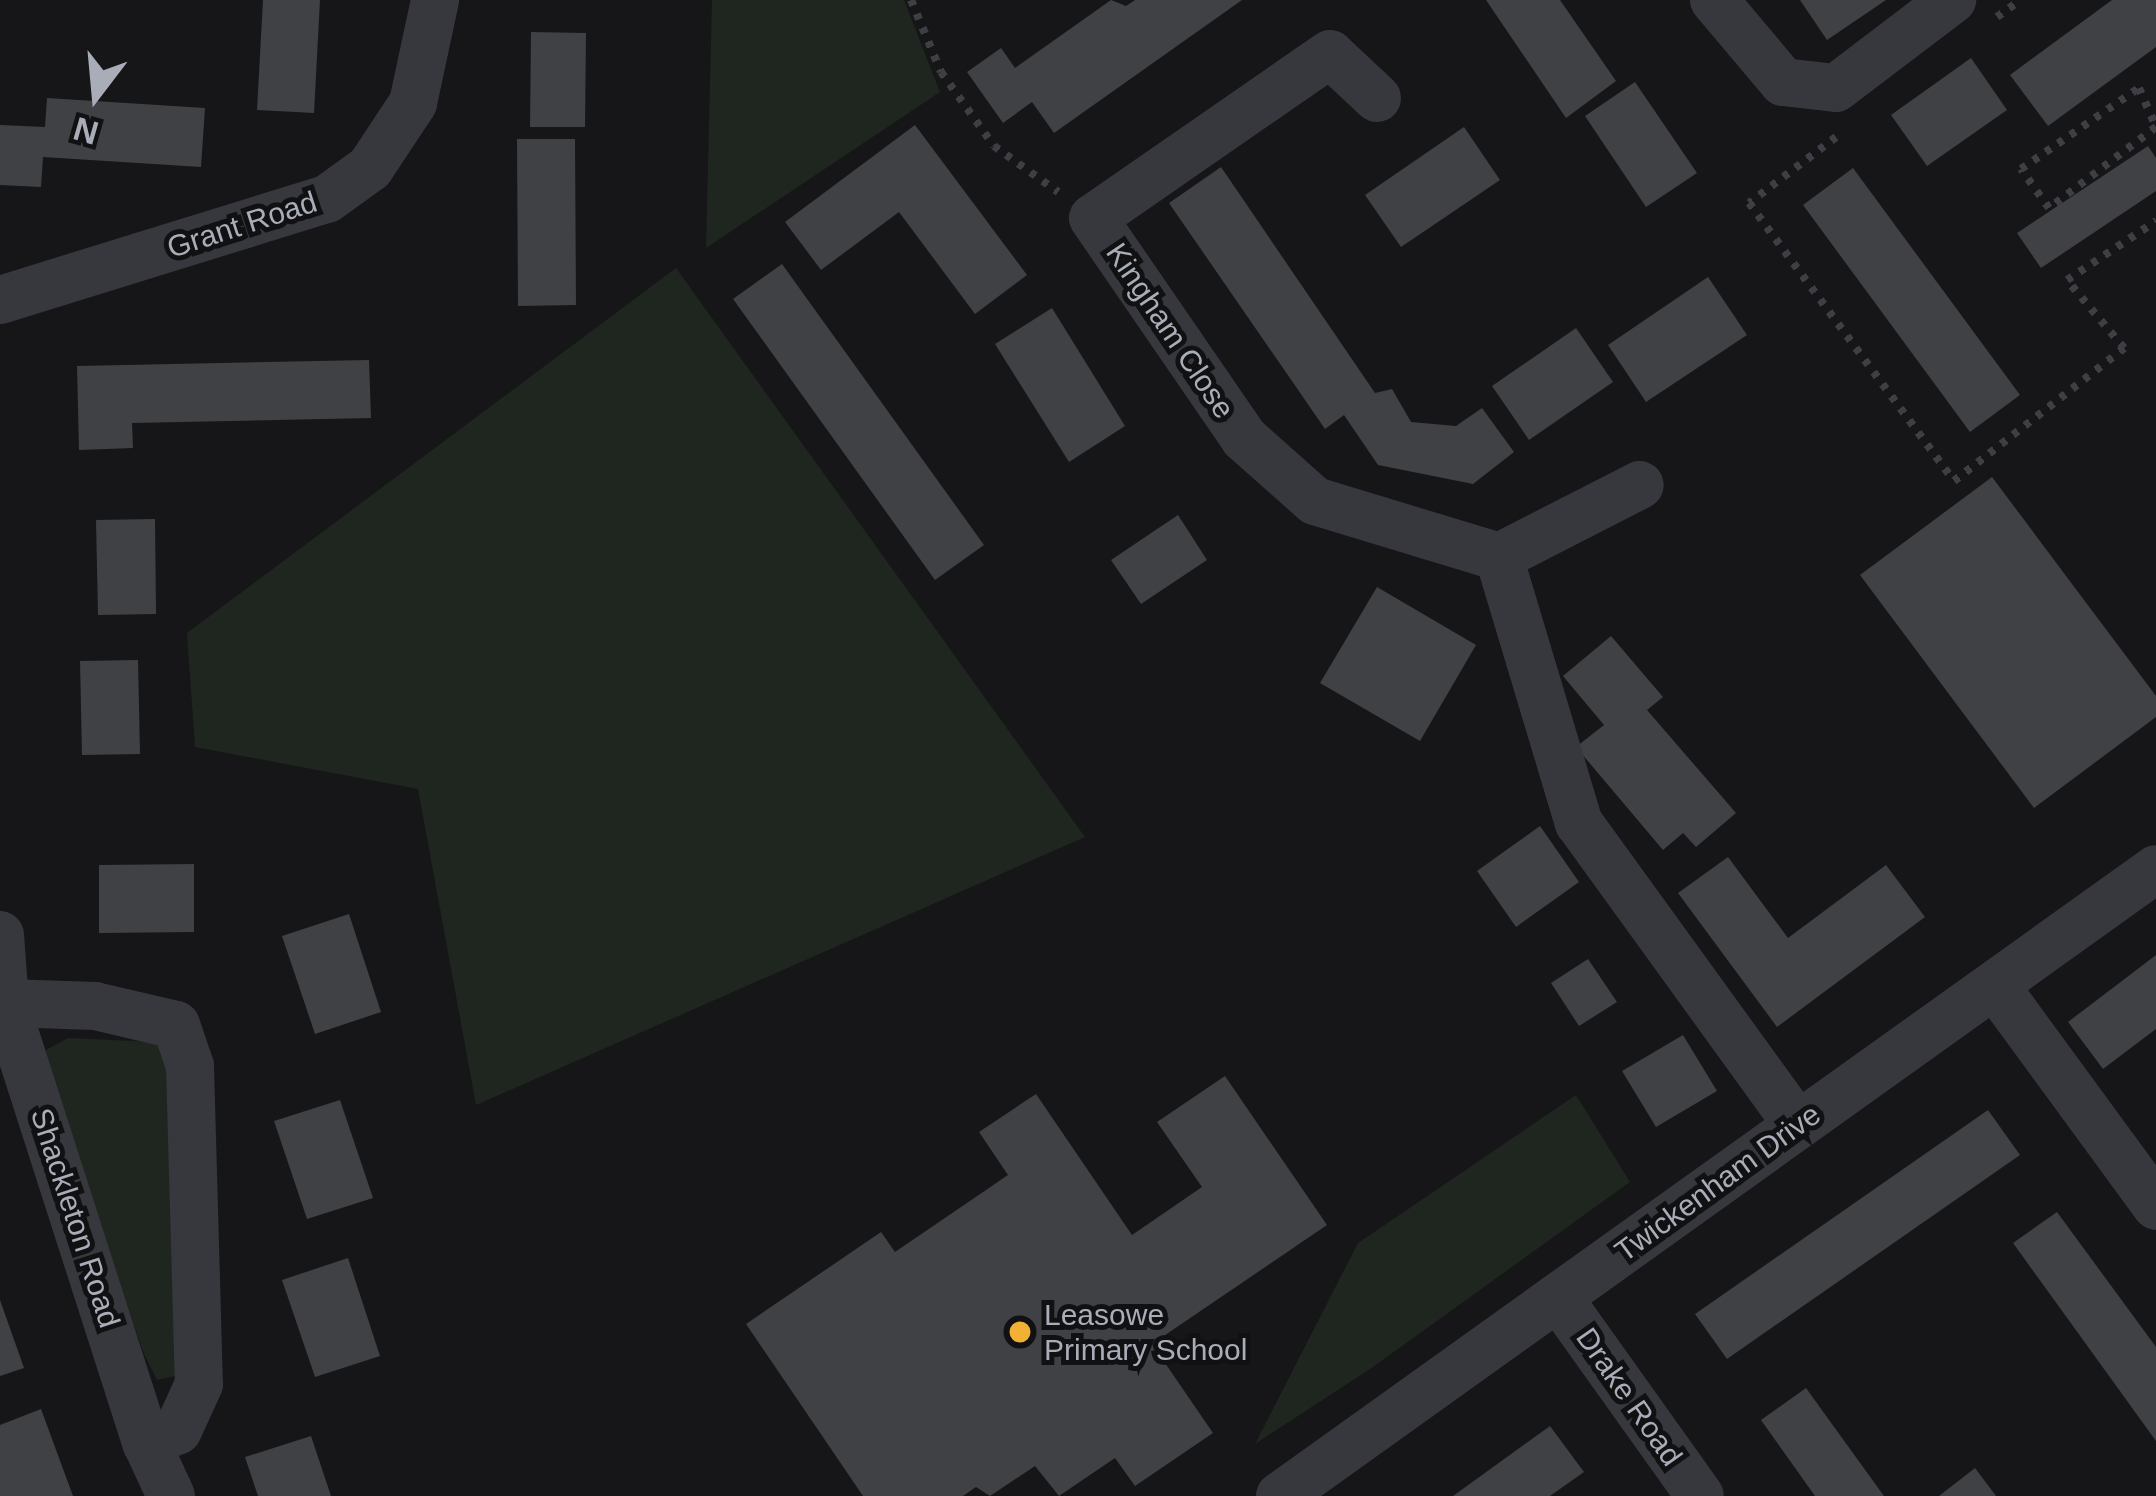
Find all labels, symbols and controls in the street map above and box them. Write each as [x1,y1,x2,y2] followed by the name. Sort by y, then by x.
[36,36,156,156] north arrow
[69,110,102,152] text: N
[163,184,321,266] street label: Grant Road
[1098,237,1242,425] street label: Kingham Close
[1608,1096,1828,1270] street label: Twickenham Drive
[23,1104,127,1332] street label: Shackleton Road
[1044,1297,1247,1368] place label: Leasowe Primary School
[1007,1319,1033,1345] marker: Leasowe Primary School
[1568,1321,1690,1473] street label: Drake Road

